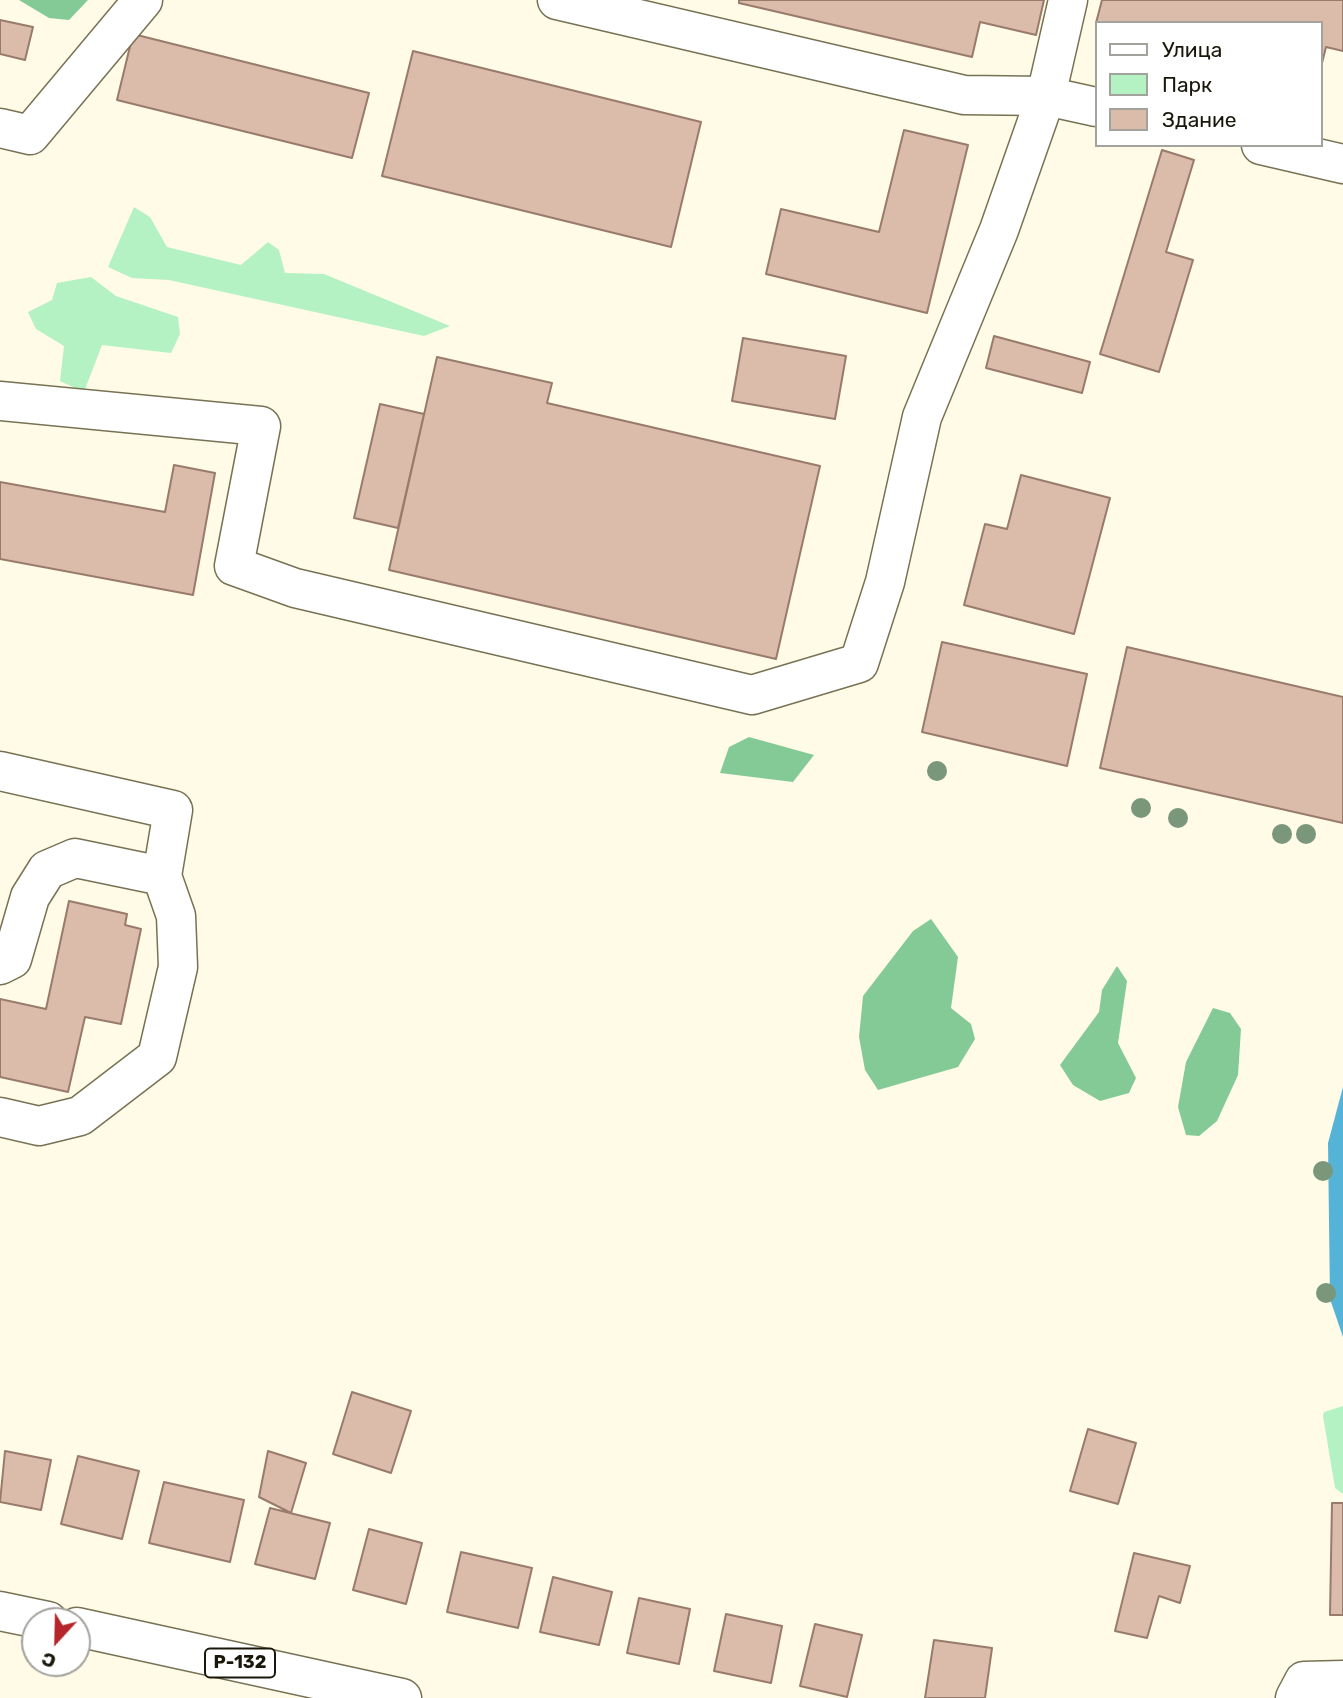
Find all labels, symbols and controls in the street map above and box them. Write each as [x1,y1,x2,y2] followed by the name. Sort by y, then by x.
[1094,21,1322,147] legend
[1162,37,1222,62] text: Улица
[1162,72,1212,97] text: Парк
[1162,107,1237,132] text: Здание
[21,1607,91,1677] north arrow
[38,1647,59,1673] text: С
[205,1648,275,1678] road number: Р-132

